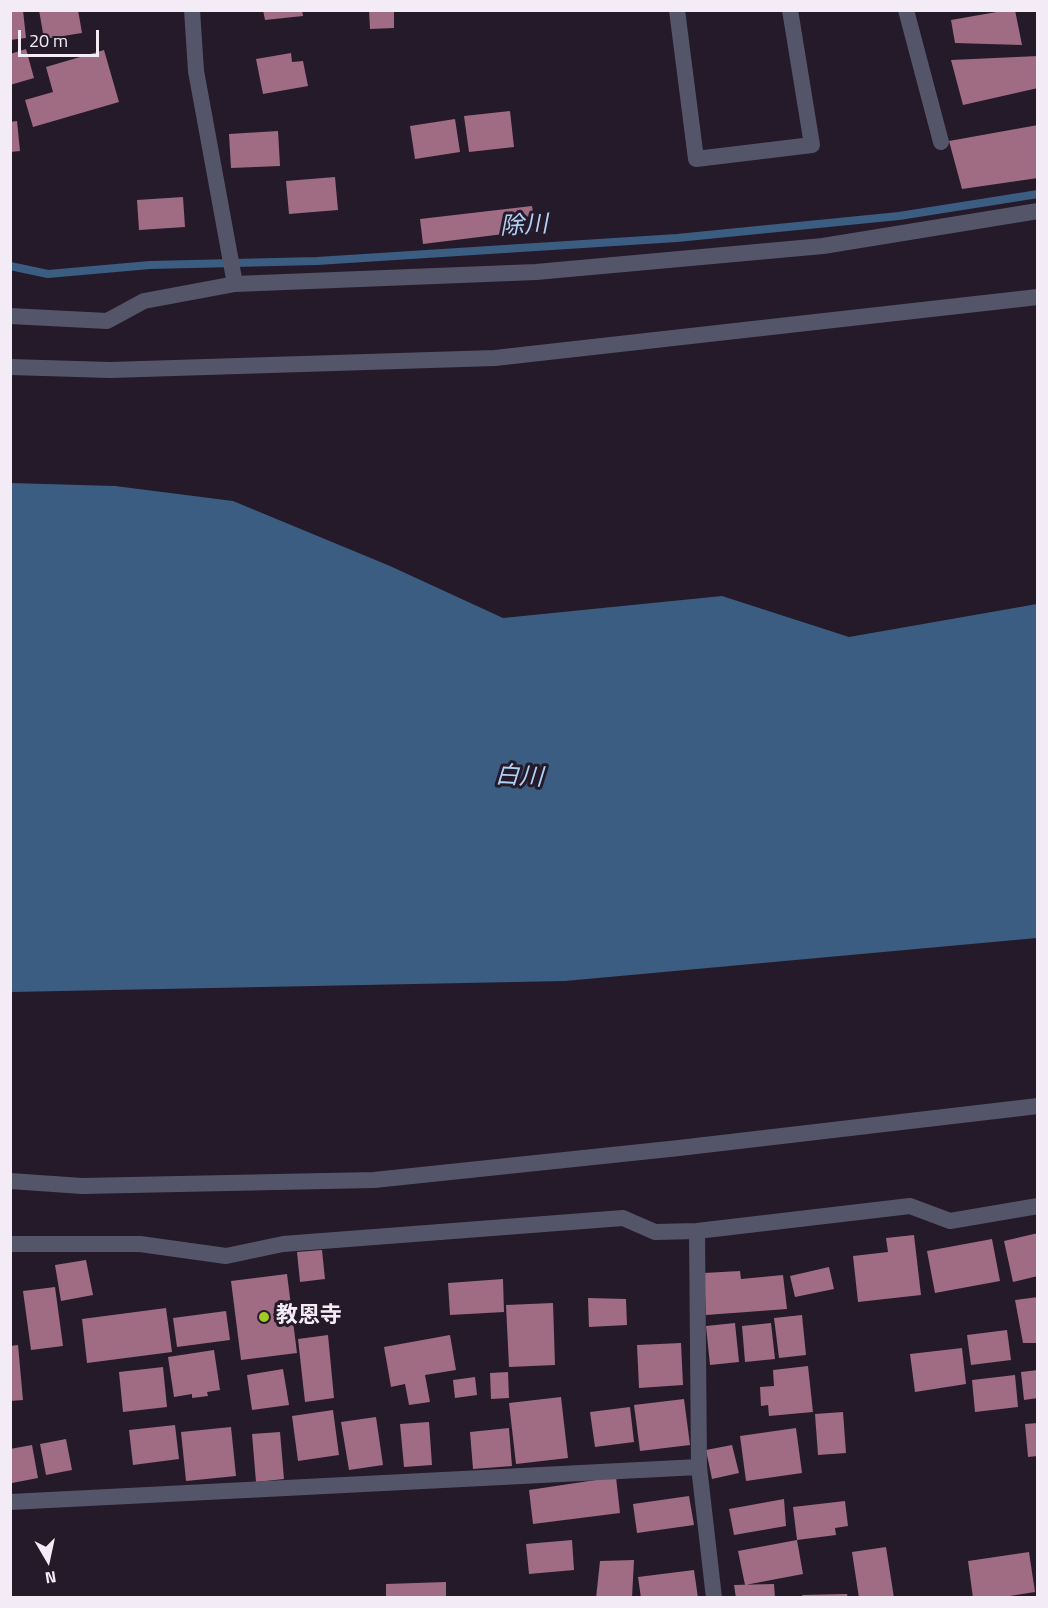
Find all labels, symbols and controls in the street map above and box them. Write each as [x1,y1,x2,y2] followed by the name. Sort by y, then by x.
[21,18,102,56] scale bar
[29,27,68,54] text: 20 m
[499,211,549,243] water label: 除川
[494,762,544,794] water label: 白川
[276,1304,342,1330] place label: 教恩寺
[257,1310,271,1324] marker: 教恩寺
[18,1530,78,1590] north arrow
[43,1565,58,1590] text: N

